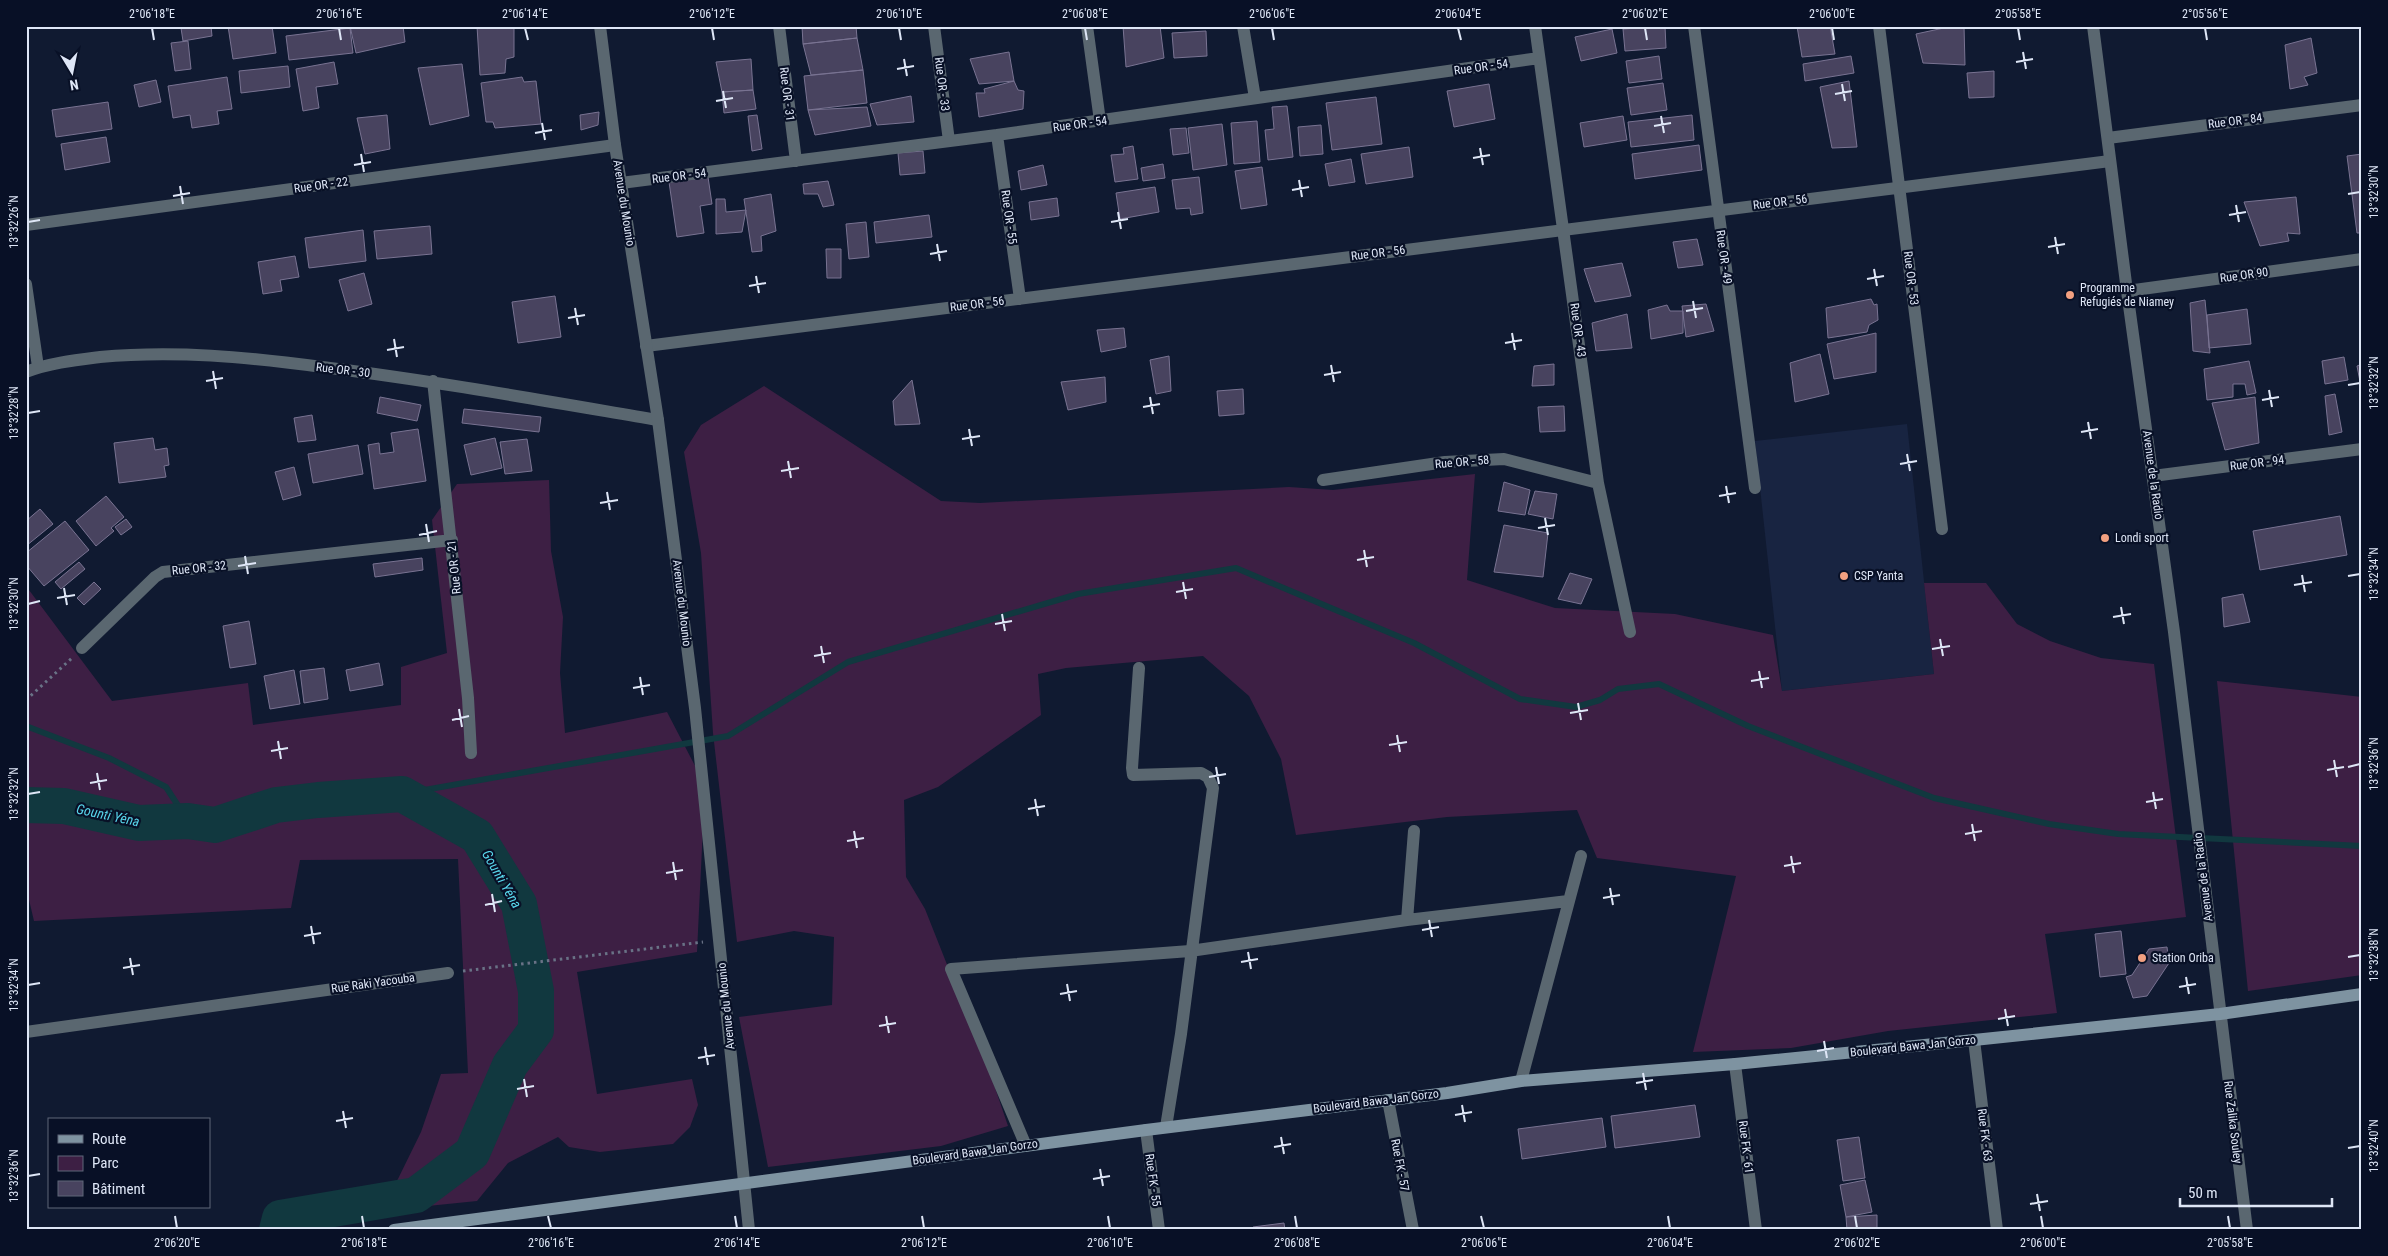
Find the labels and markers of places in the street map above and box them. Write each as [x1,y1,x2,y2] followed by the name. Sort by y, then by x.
[2080,281,2174,309] place label: Programme Refugiés de Niamey
[2064,289,2076,301] marker: Programme Refugiés de Niamey
[2115,531,2169,545] place label: Londi sport
[2099,532,2111,544] marker: Londi sport
[1854,569,1903,583] place label: CSP Yanta
[1838,570,1850,582] marker: CSP Yanta
[2152,951,2214,965] place label: Station Oriba
[2136,952,2148,964] marker: Station Oriba

